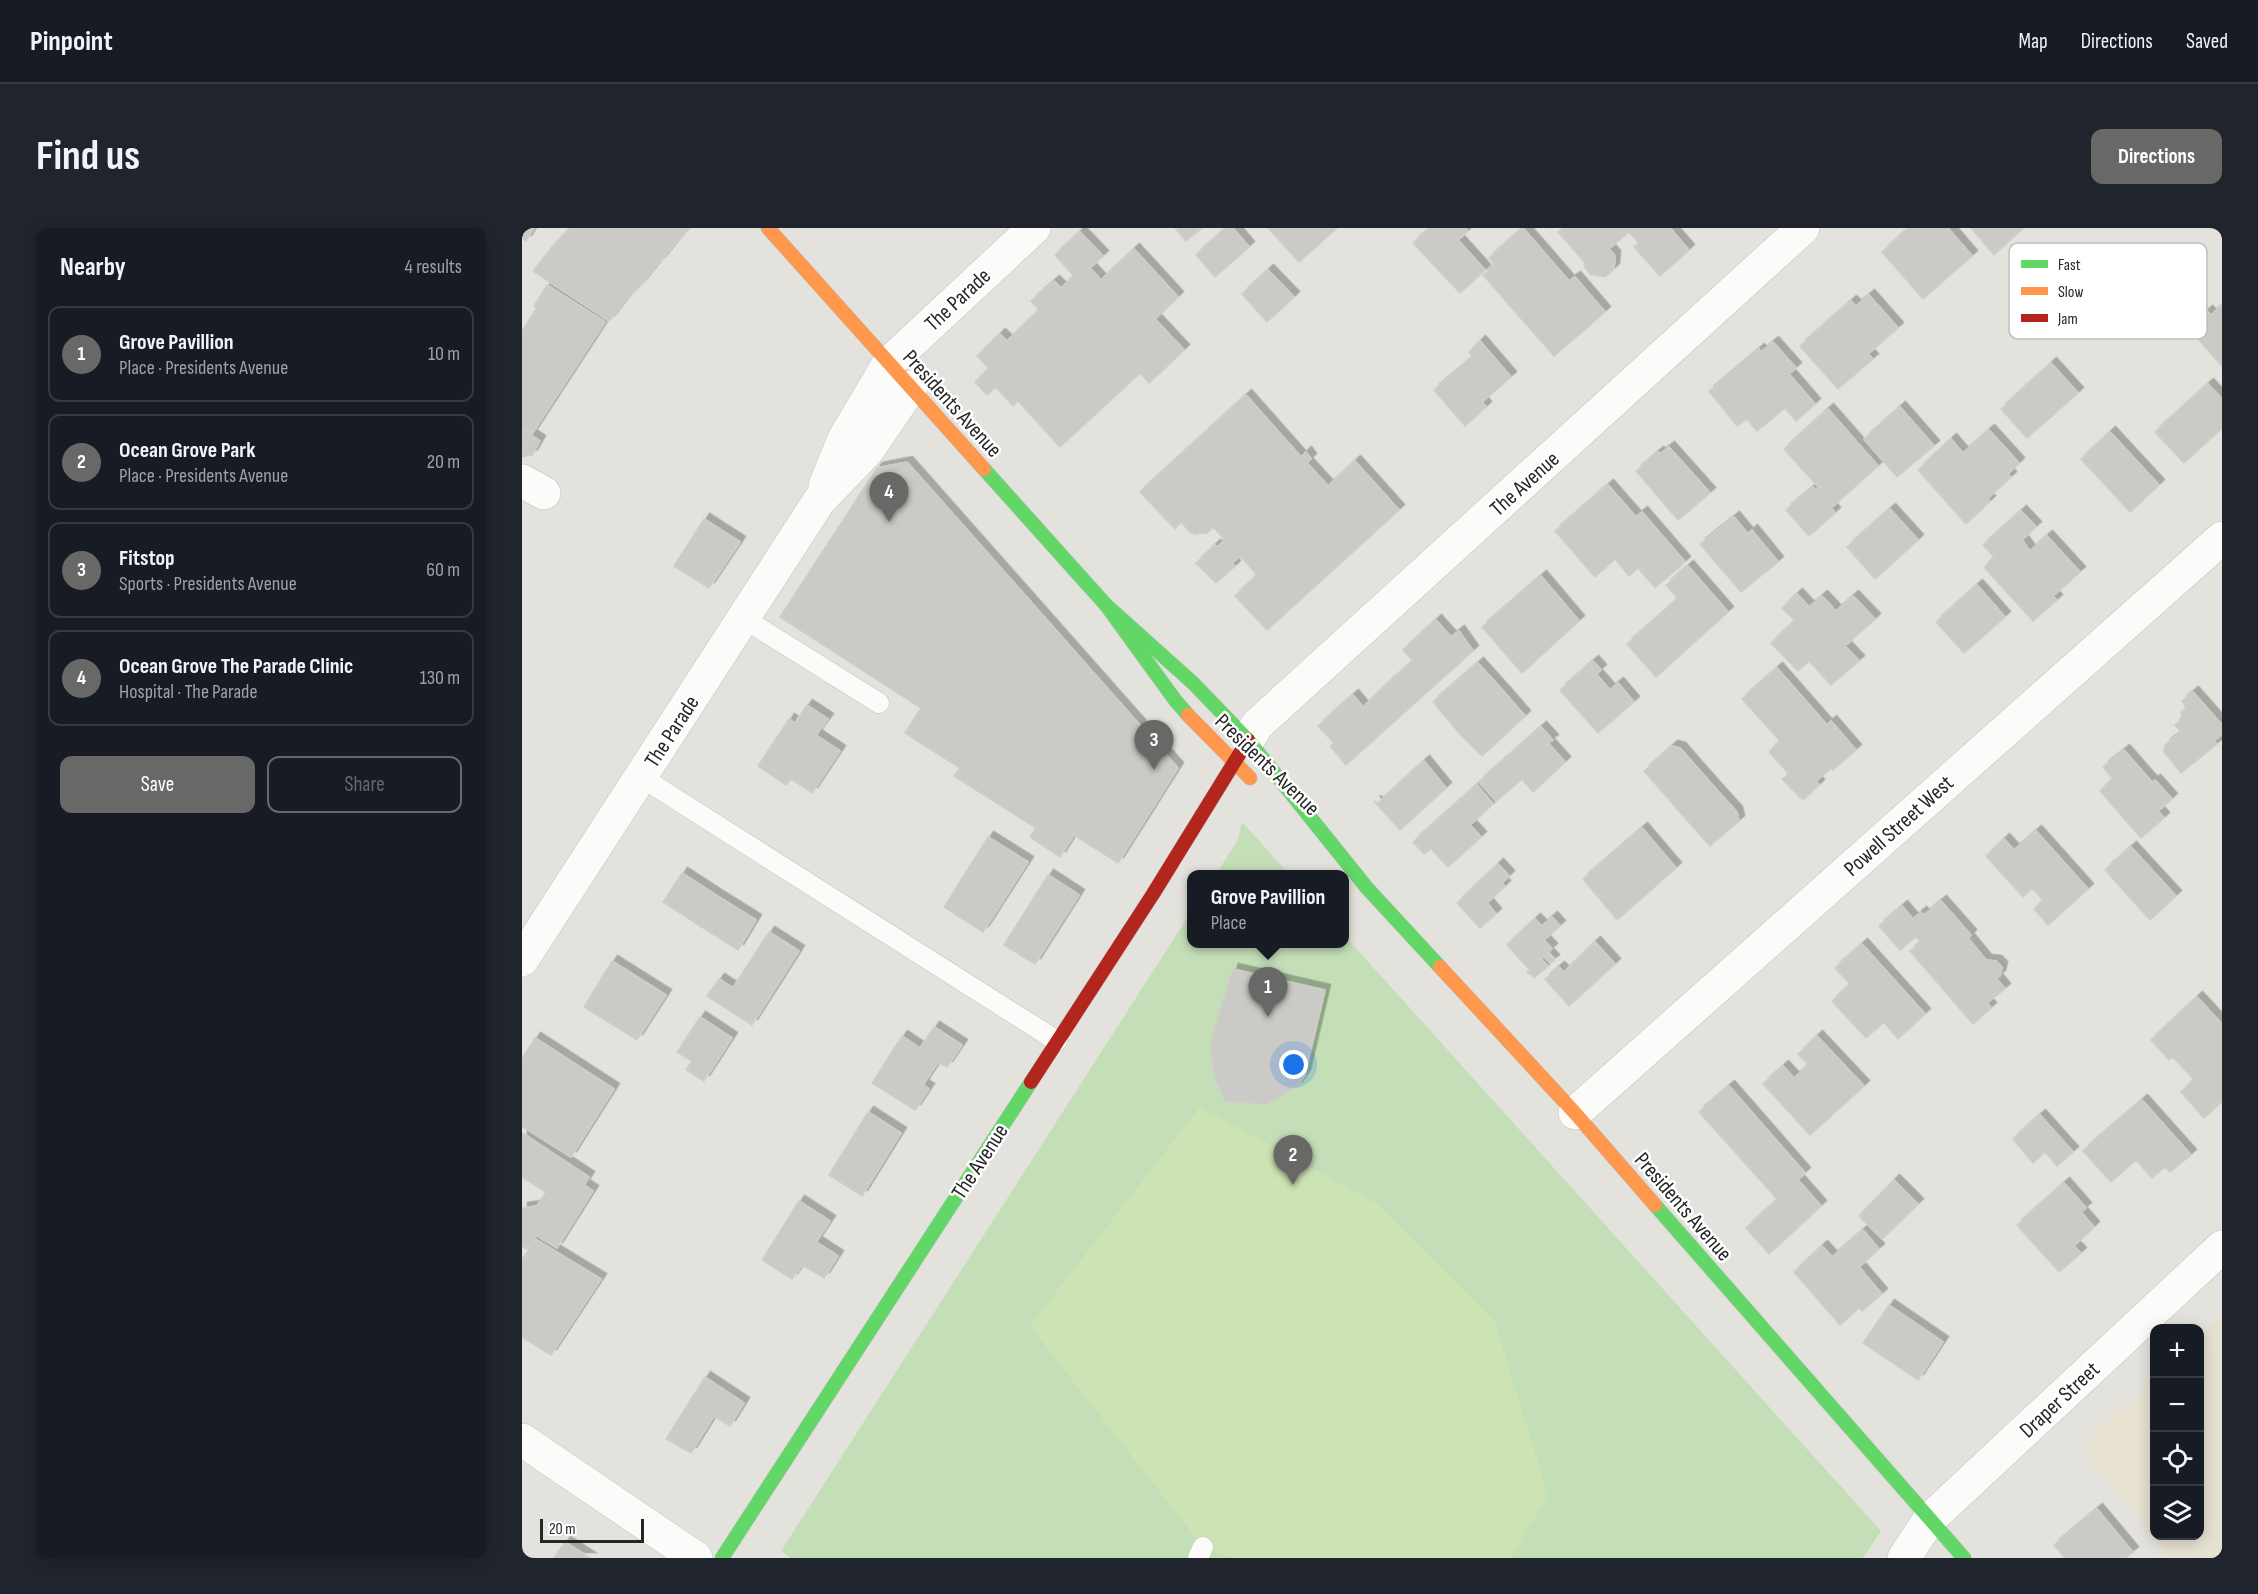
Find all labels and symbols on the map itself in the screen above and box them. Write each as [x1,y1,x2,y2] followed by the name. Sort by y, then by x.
[2009,243,2207,339] legend
[2058,256,2081,275] text: Fast
[919,263,997,337] street label: The Parade
[2058,283,2083,302] text: Slow
[2057,310,2078,329] text: Jam
[897,345,1007,463] street label: Presidents Avenue
[1485,446,1565,522] street label: The Avenue
[870,472,908,522] pin: 4
[639,691,705,773] street label: The Parade
[1209,708,1325,822] street label: Presidents Avenue
[1134,720,1174,770] pin: 3
[1839,770,1960,882] street label: Powell Street West
[1248,968,1288,1017] pin: 1
[1279,1050,1308,1079] your location
[946,1119,1015,1205] street label: The Avenue
[1274,1136,1312,1185] pin: 2
[1628,1147,1737,1267] street label: Presidents Avenue
[2014,1356,2106,1444] street label: Draper Street
[540,1516,644,1544] scale bar

